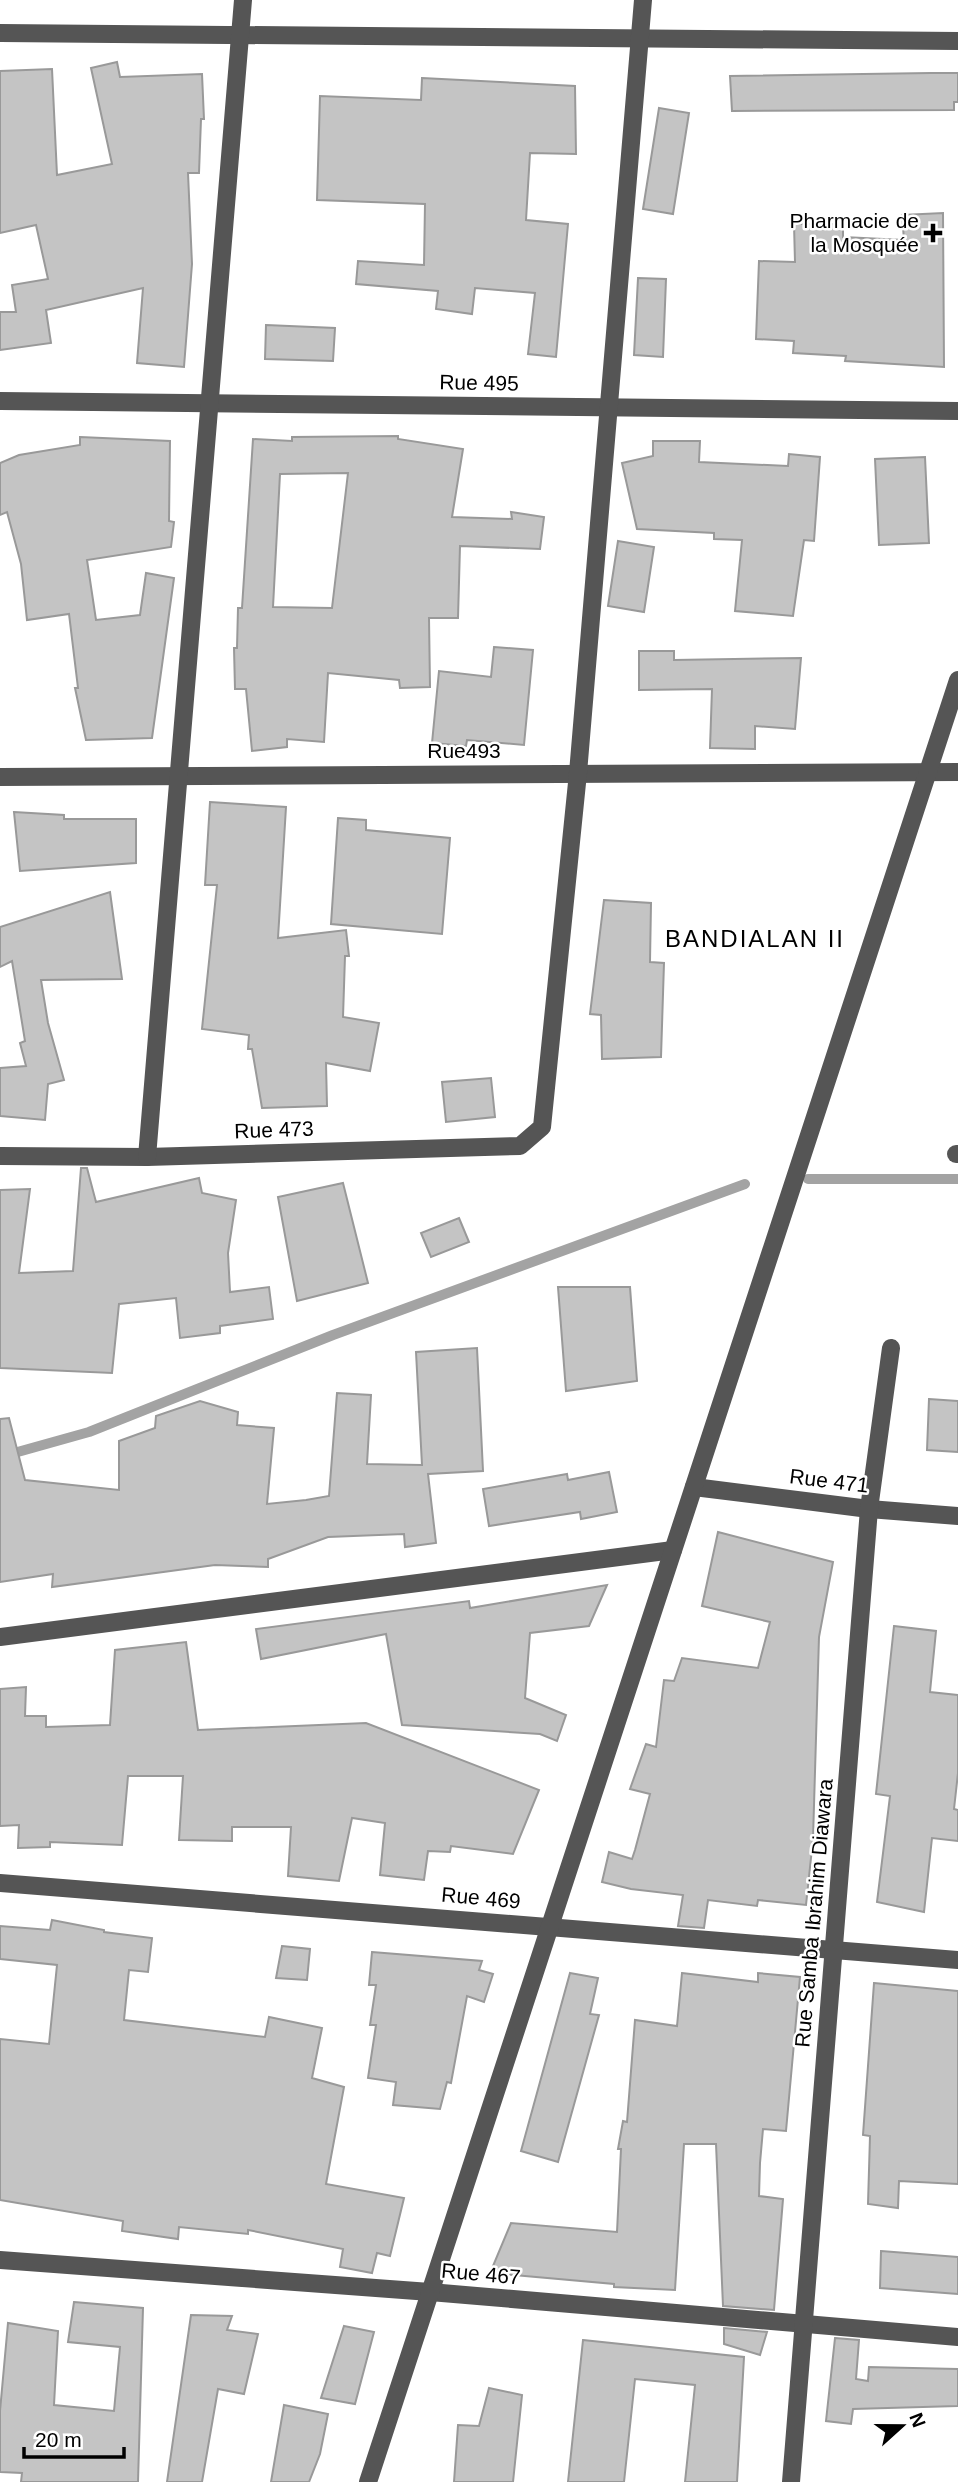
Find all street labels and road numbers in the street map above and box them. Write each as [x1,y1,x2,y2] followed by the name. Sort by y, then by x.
[439,370,519,395] street label: Rue 495
[427,739,501,762] street label: Rue493
[234,1117,314,1142] street label: Rue 473
[788,1464,870,1497] street label: Rue 471
[790,1777,837,2048] street label: Rue Samba Ibrahim Diawara
[440,1883,522,1912] street label: Rue 469
[440,2259,522,2288] street label: Rue 467

